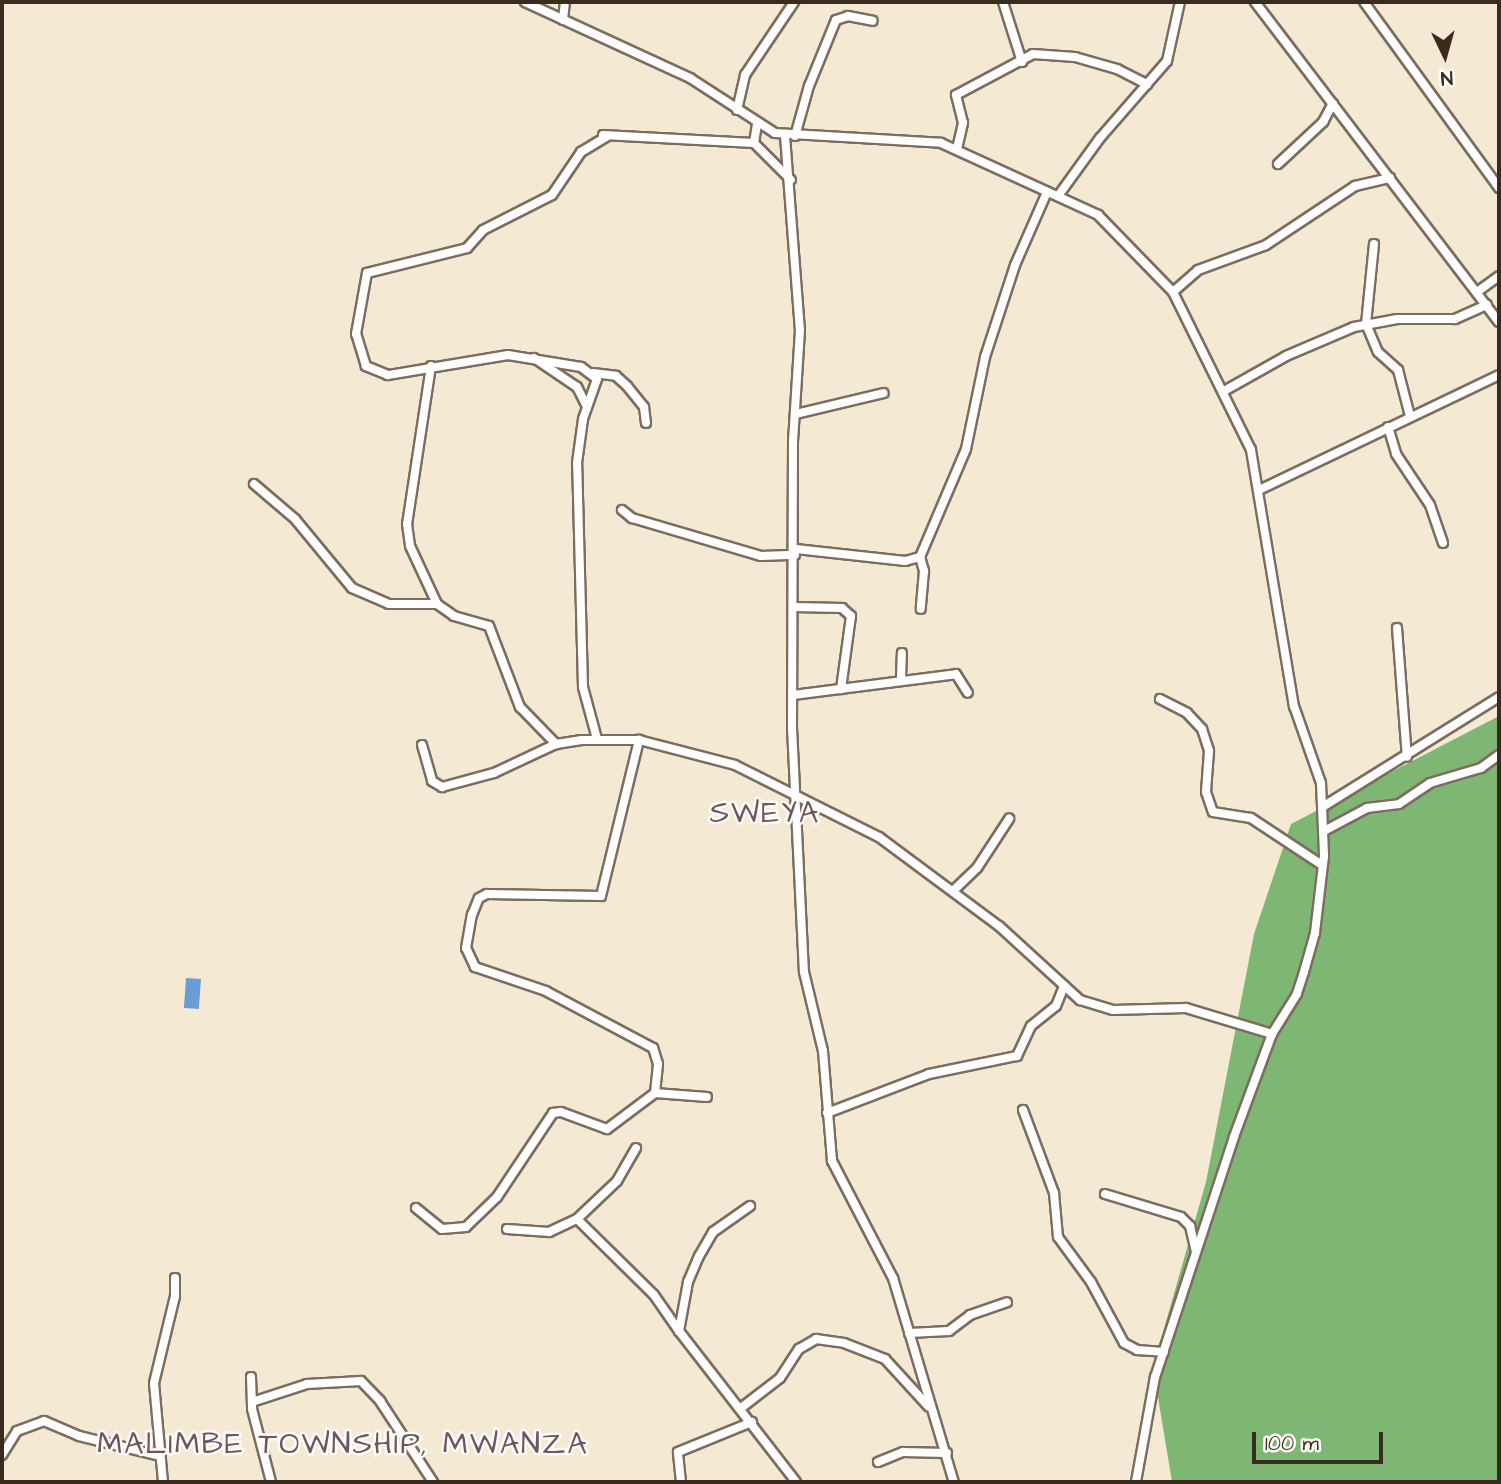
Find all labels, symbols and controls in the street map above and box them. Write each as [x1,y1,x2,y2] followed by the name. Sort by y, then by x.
[1410,21,1480,91] north arrow
[1440,63,1454,91] text: N
[710,795,820,831] district label: SWEYA
[1256,1418,1387,1462] scale bar
[100,1426,586,1462] district label: MALIMBE TOWNSHIP, MWANZA
[1265,1429,1319,1458] text: 100 m

